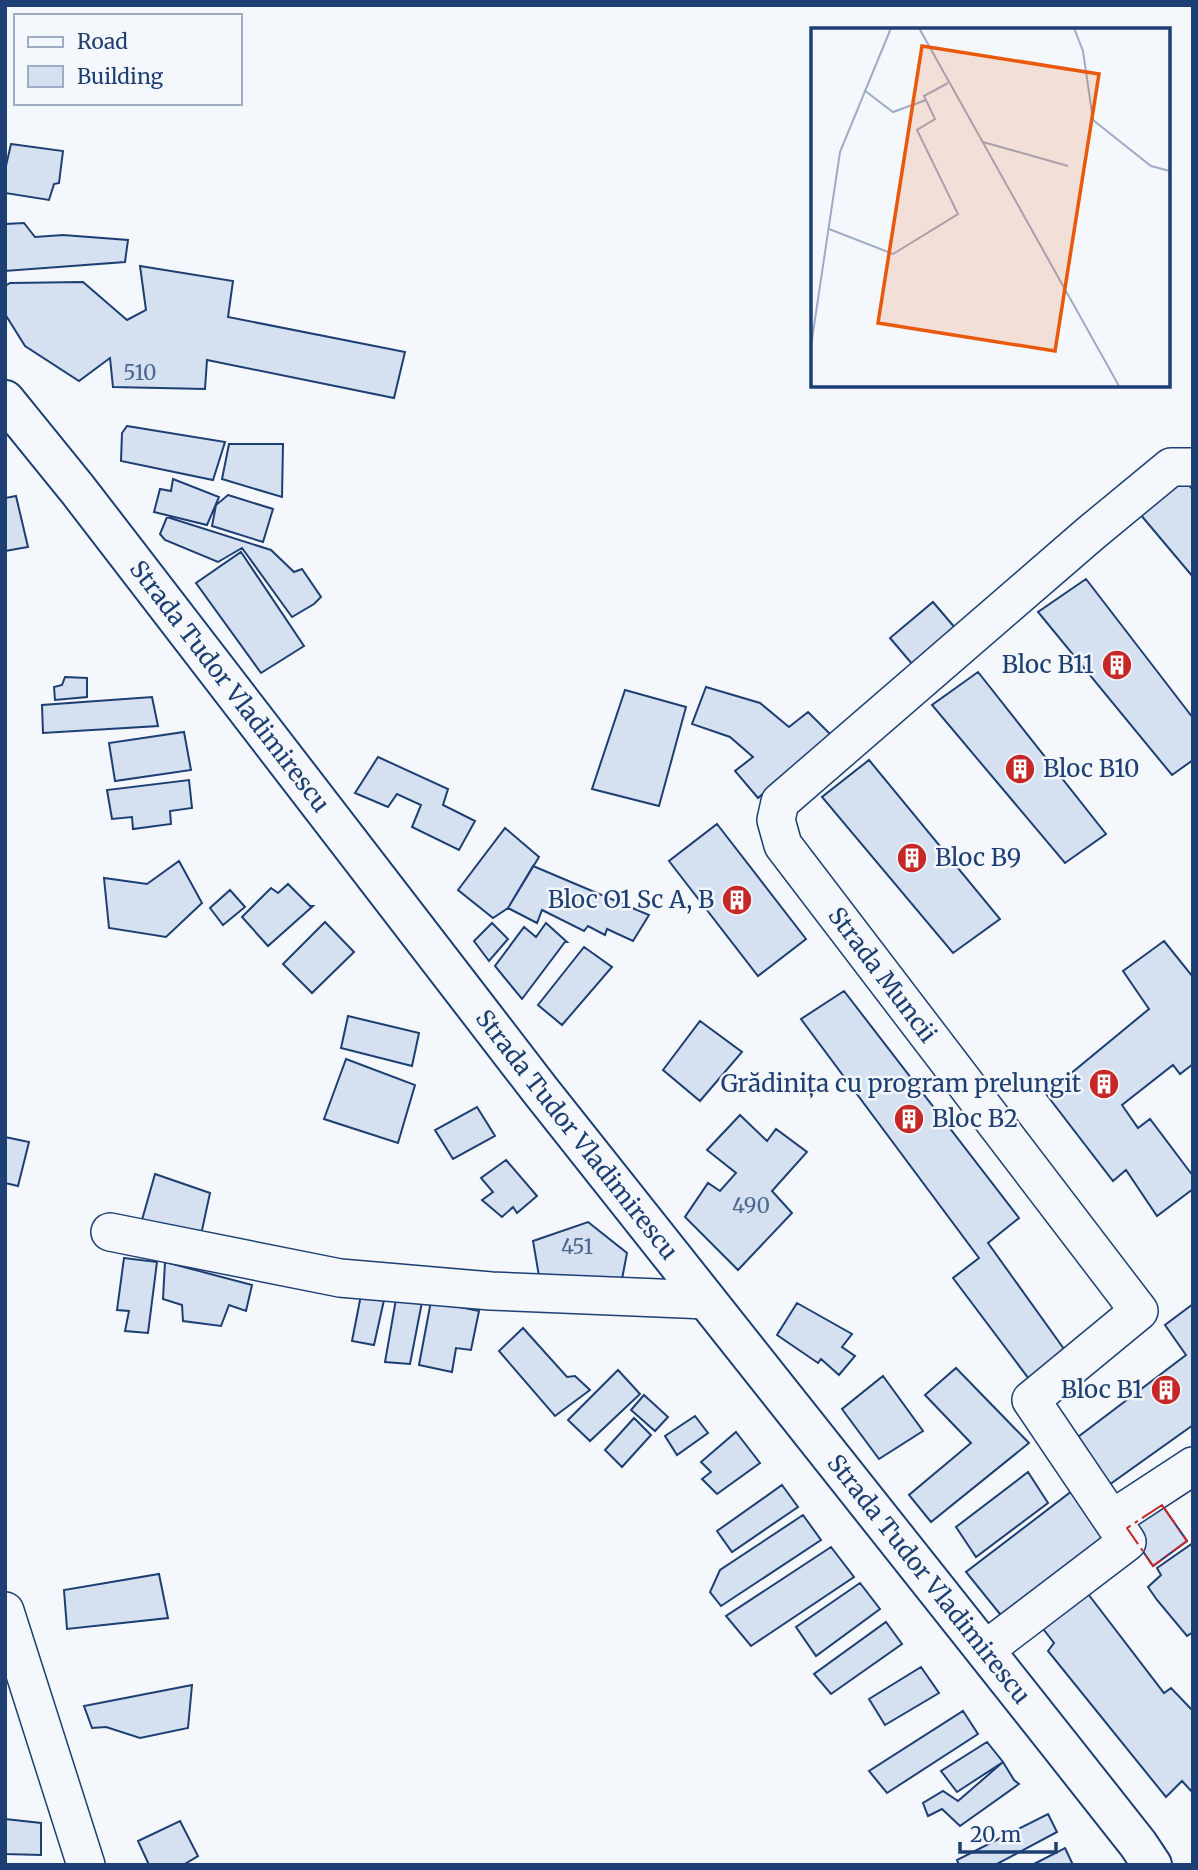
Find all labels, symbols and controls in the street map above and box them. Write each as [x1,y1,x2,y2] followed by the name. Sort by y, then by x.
[14,14,242,105] legend
[77,28,128,55] text: Road
[811,28,1170,387] inset map
[77,63,164,90] text: Building
[123,359,157,386] house number: 510
[123,554,337,818] street label: Strada Tudor Vladimirescu
[1100,648,1134,682] building icon: Bloc B11
[1002,649,1094,680] place label: Bloc B11
[1003,752,1037,786] building icon: Bloc B10
[1043,753,1140,784] place label: Bloc B10
[895,841,929,875] building icon: Bloc B9
[935,842,1021,873] place label: Bloc B9
[720,883,754,917] building icon: Bloc O1 Sc A, B
[548,884,714,915] place label: Bloc O1 Sc A, B
[821,901,944,1049] street label: Strada Muncii
[469,1003,685,1266] street label: Strada Tudor Vladimirescu
[1087,1067,1121,1101] building icon: Grădinița cu program prelungit
[721,1068,1082,1099] place label: Grădinița cu program prelungit
[892,1102,926,1136] building icon: Bloc B2
[932,1103,1018,1134] place label: Bloc B2
[732,1192,770,1219] house number: 490
[561,1233,593,1260] house number: 451
[1149,1373,1183,1407] building icon: Bloc B1
[1061,1374,1143,1405] place label: Bloc B1
[820,1448,1037,1710] street label: Strada Tudor Vladimirescu
[960,1811,1056,1855] scale bar
[970,1821,1022,1848] text: 20 m

